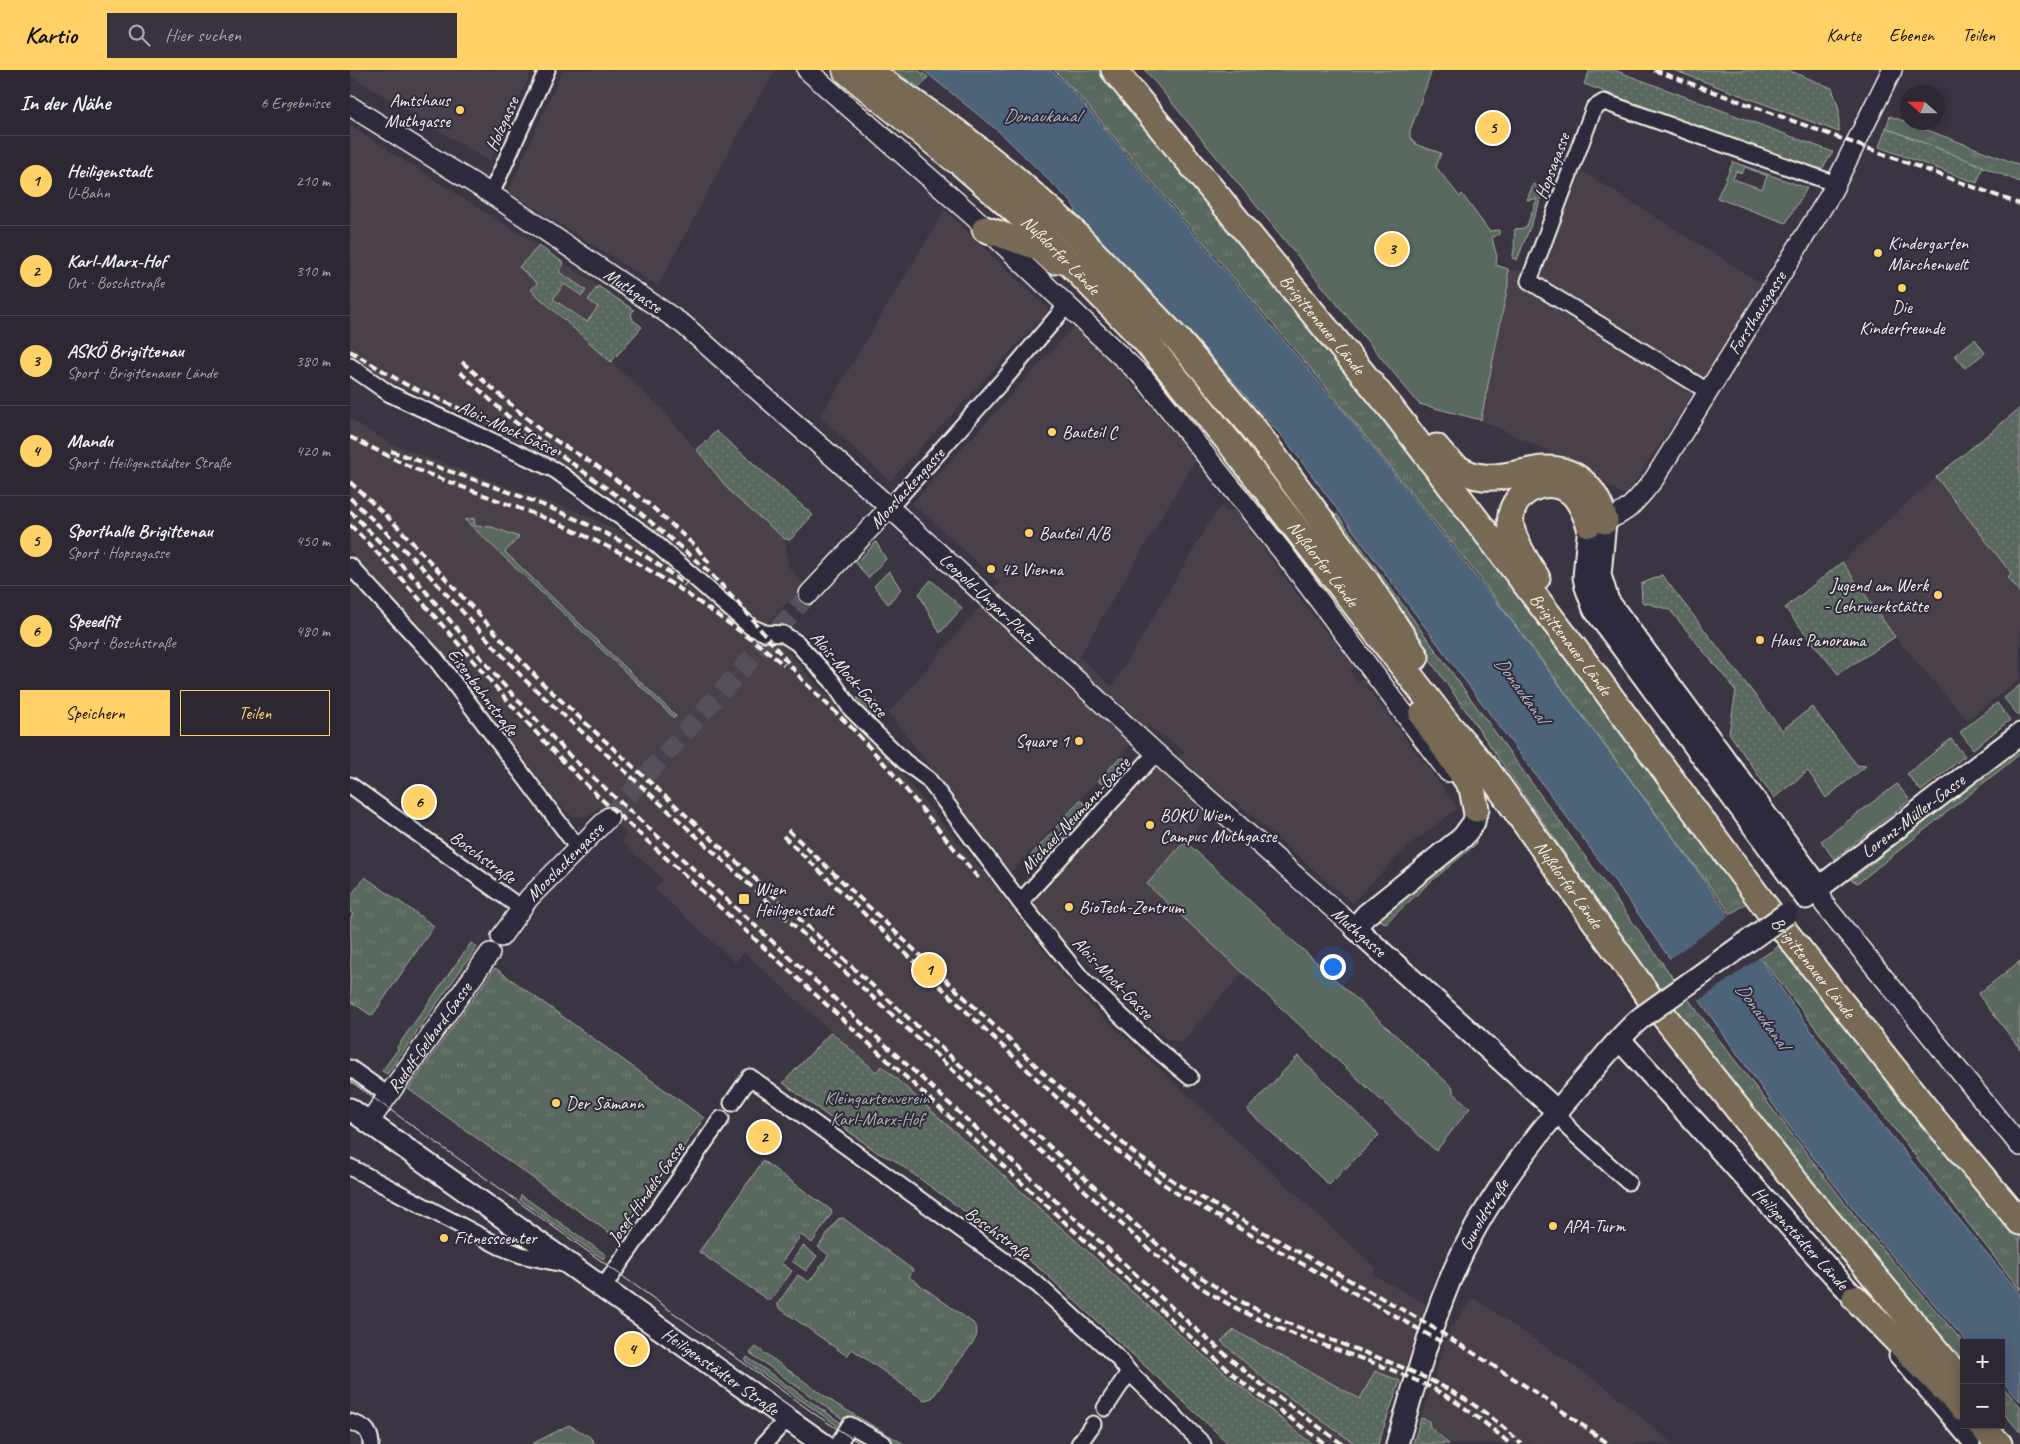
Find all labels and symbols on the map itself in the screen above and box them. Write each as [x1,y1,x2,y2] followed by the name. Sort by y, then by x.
[1900,85,1945,130] north arrow
[385,89,452,132] place label: Amtshaus Muthgasse
[480,92,524,154] street label: Holzgasse
[454,104,466,116] marker: Amtshaus Muthgasse
[1003,104,1086,128] water label: Donaukanal
[1477,109,1509,147] pin: 5
[1529,129,1575,202] street label: Hopsagasse
[1017,211,1106,300] street label: Nußdorfer Lände
[1376,230,1408,268] pin: 3
[1888,232,1970,275] place label: Kindergarten Märchenwelt
[1872,247,1884,259] marker: Kindergarten Märchenwelt
[600,263,667,319] street label: Muthgasse
[1723,266,1792,359] street label: Forsthausgasse
[1275,270,1371,380] street label: Brigittenauer Lände
[1896,282,1908,294] marker: Die Kinderfreunde
[1859,296,1946,339] place label: Die Kinderfreunde
[455,395,562,461] street label: Alois-Mock-Gasse
[1062,421,1119,443] place label: Bauteil C
[1046,426,1058,438] marker: Bauteil C
[865,442,950,533] street label: Mooslackengasse
[1283,516,1364,612] street label: Nußdorfer Lände
[1039,522,1111,544] place label: Bauteil A/B
[1023,527,1035,539] marker: Bauteil A/B
[935,548,1042,649] street label: Leopold-Ungar-Platz
[1001,558,1065,580] place label: 42 Vienna
[985,563,997,575] marker: 42 Vienna
[1823,574,1929,617] place label: Jugend am Werk - Lehrwerkstätte
[1525,589,1617,701] street label: Brigittenauer Lände
[1932,589,1944,601] marker: Jugend am Werk - Lehrwerkstätte
[806,627,893,722] street label: Alois-Mock-Gasse
[1770,629,1867,651] place label: Haus Panorama
[1754,634,1766,646] marker: Haus Panorama
[443,644,524,741] street label: Eisenbahnstraße
[1489,652,1557,733] water label: Donaukanal
[1015,730,1070,752] place label: Square 1
[1073,735,1085,747] marker: Square 1
[1016,752,1135,878] street label: Michael-Neumann-Gasse
[1857,769,1970,862] street label: Lorenz-Müller-Gasse
[403,783,435,821] pin: 6
[1160,804,1278,847] place label: BOKU Wien, Campus Muthgasse
[521,817,609,906] street label: Mooslackengasse
[1144,819,1156,831] marker: BOKU Wien, Campus Muthgasse
[446,826,521,889] street label: Boschstraße
[1530,836,1608,934] street label: Nußdorfer Lände
[755,878,835,921] place label: Wien Heiligenstadt
[737,892,751,906] marker: Wien Heiligenstadt
[1079,896,1186,918] place label: BioTech-Zentrum
[1063,901,1075,913] marker: BioTech-Zentrum
[1327,902,1392,962] street label: Muthgasse
[1767,912,1861,1023] street label: Brigittenauer Lände
[1068,932,1159,1025] street label: Alois-Mock-Gasse
[913,951,945,989] pin: 1
[1320,954,1346,980] your location
[383,977,477,1097] street label: Rudolf-Gelbard-Gasse
[1730,978,1798,1059] water label: Donaukanal
[824,1087,931,1130] park label: Kleingartenverein Karl-Marx-Hof
[566,1092,645,1114] place label: Der Sämann
[550,1097,562,1109] marker: Der Sämann
[748,1118,780,1156] pin: 2
[602,1137,690,1249] street label: Josef-Hindels-Gasse
[1454,1174,1514,1254] street label: Gunoldstraße
[1748,1182,1854,1295] street label: Heiligenstädter Lände
[961,1202,1036,1265] street label: Boschstraße
[1563,1215,1626,1237] place label: APA-Turm
[1547,1220,1559,1232] marker: APA-Turm
[454,1227,538,1249] place label: Fitnesscenter
[438,1232,450,1244] marker: Fitnesscenter
[658,1323,784,1421] street label: Heiligenstädter Straße
[616,1330,648,1368] pin: 4

